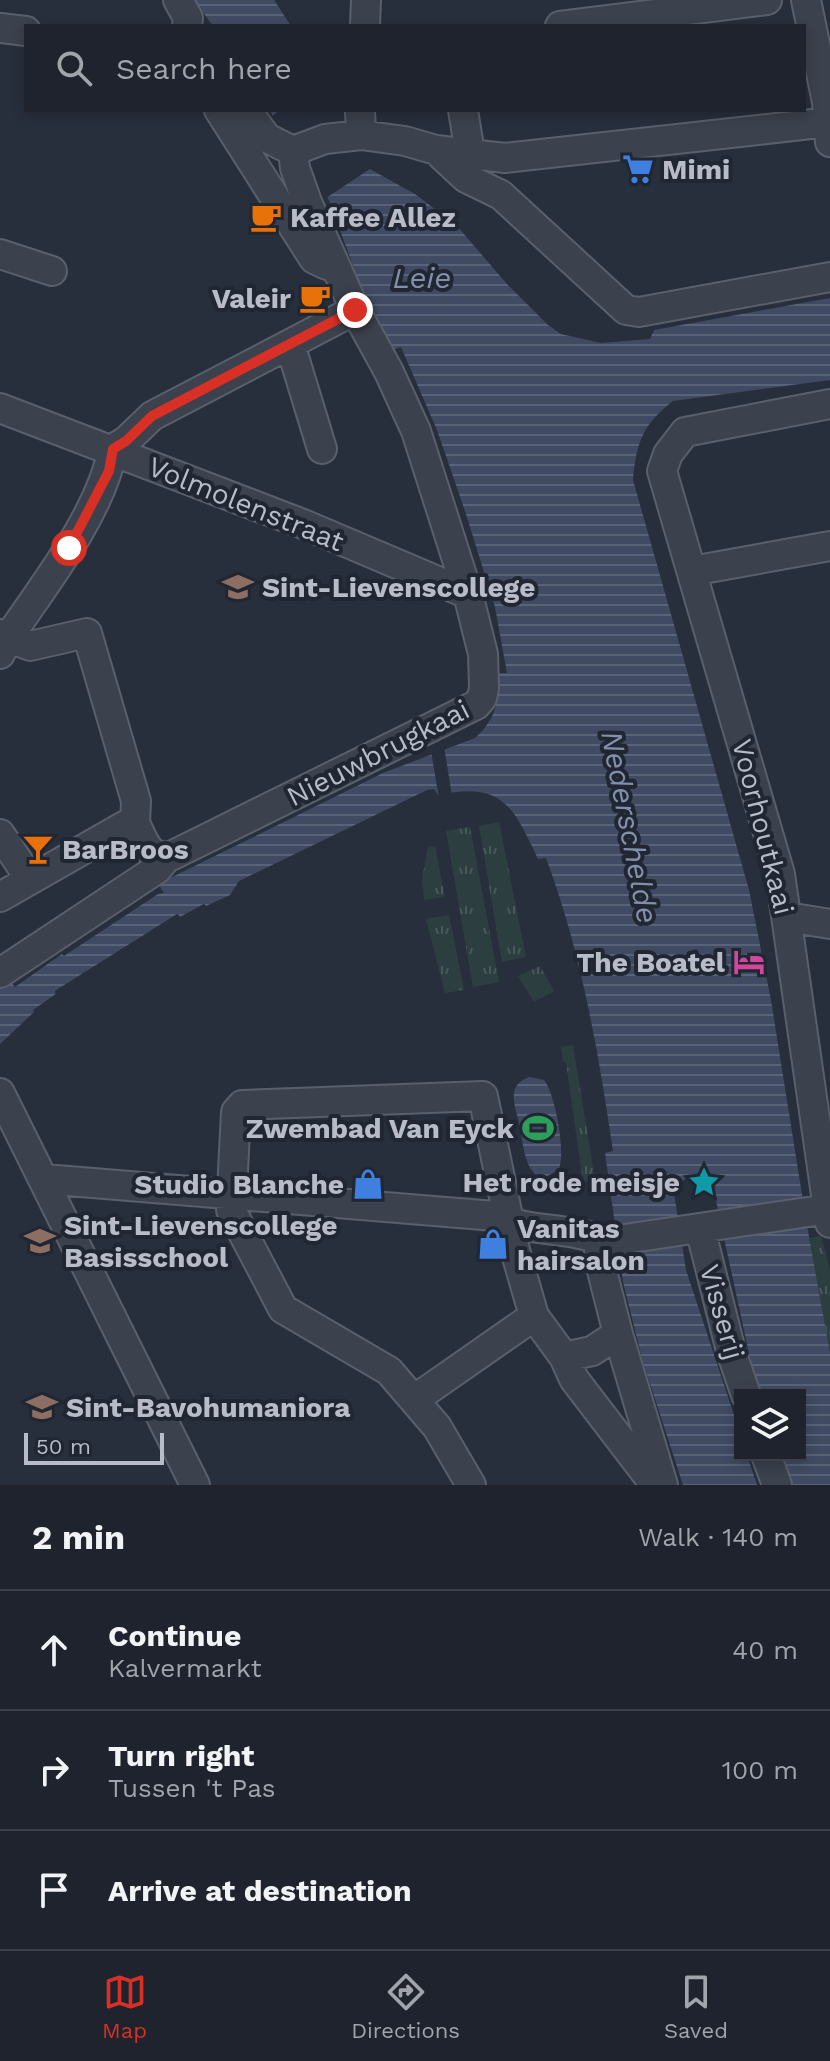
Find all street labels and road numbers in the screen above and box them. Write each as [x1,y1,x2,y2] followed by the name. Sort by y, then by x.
[143,450,349,558] street label: Volmolenstraat
[281,693,475,813] street label: Nieuwbrugkaai
[725,736,801,918] street label: Voorhoutkaai
[693,1261,751,1363] street label: Visserij

